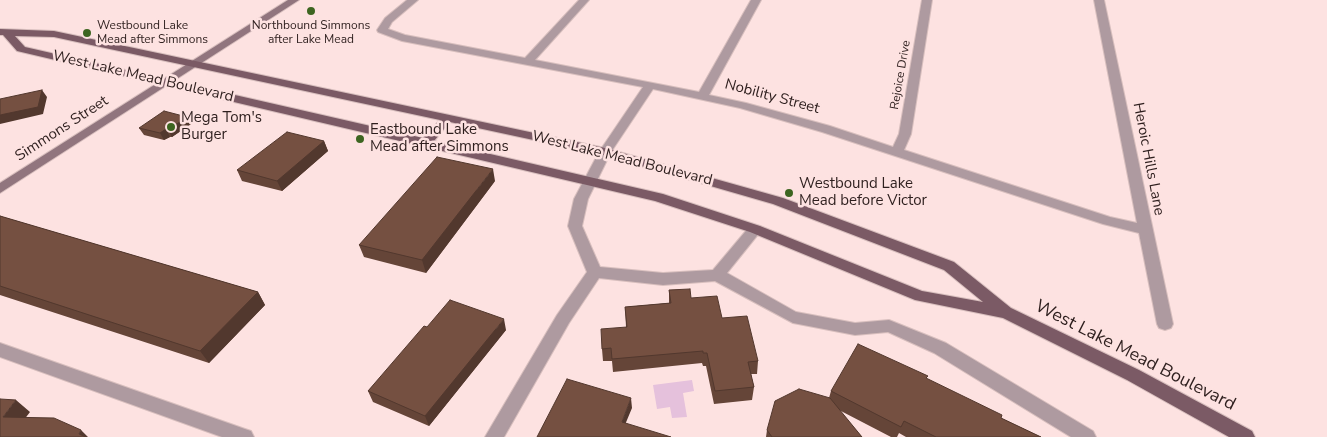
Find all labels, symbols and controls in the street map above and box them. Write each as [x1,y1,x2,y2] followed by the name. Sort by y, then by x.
[305,5,317,17] marker: Northbound Simmons after Lake Mead
[97,19,208,47] place label: Westbound Lake Mead after Simmons
[252,19,370,47] place label: Northbound Simmons after Lake Mead
[81,27,93,39] marker: Westbound Lake Mead after Simmons
[888,39,914,111] street label: Rejoice Drive
[51,47,235,107] street label: West Lake Mead Boulevard
[723,76,821,118] street label: Nobility Street
[12,92,112,166] street label: Simmons Street
[1128,101,1168,217] street label: Heroic Hills Lane
[181,109,262,144] place label: Mega Tom's Burger
[165,121,177,133] marker: Mega Tom's Burger
[370,121,509,156] place label: Eastbound Lake Mead after Simmons
[530,128,714,190] street label: West Lake Mead Boulevard
[354,133,366,145] marker: Eastbound Lake Mead after Simmons
[799,175,927,210] place label: Westbound Lake Mead before Victor
[783,187,795,199] marker: Westbound Lake Mead before Victor
[1031,296,1239,416] street label: West Lake Mead Boulevard

